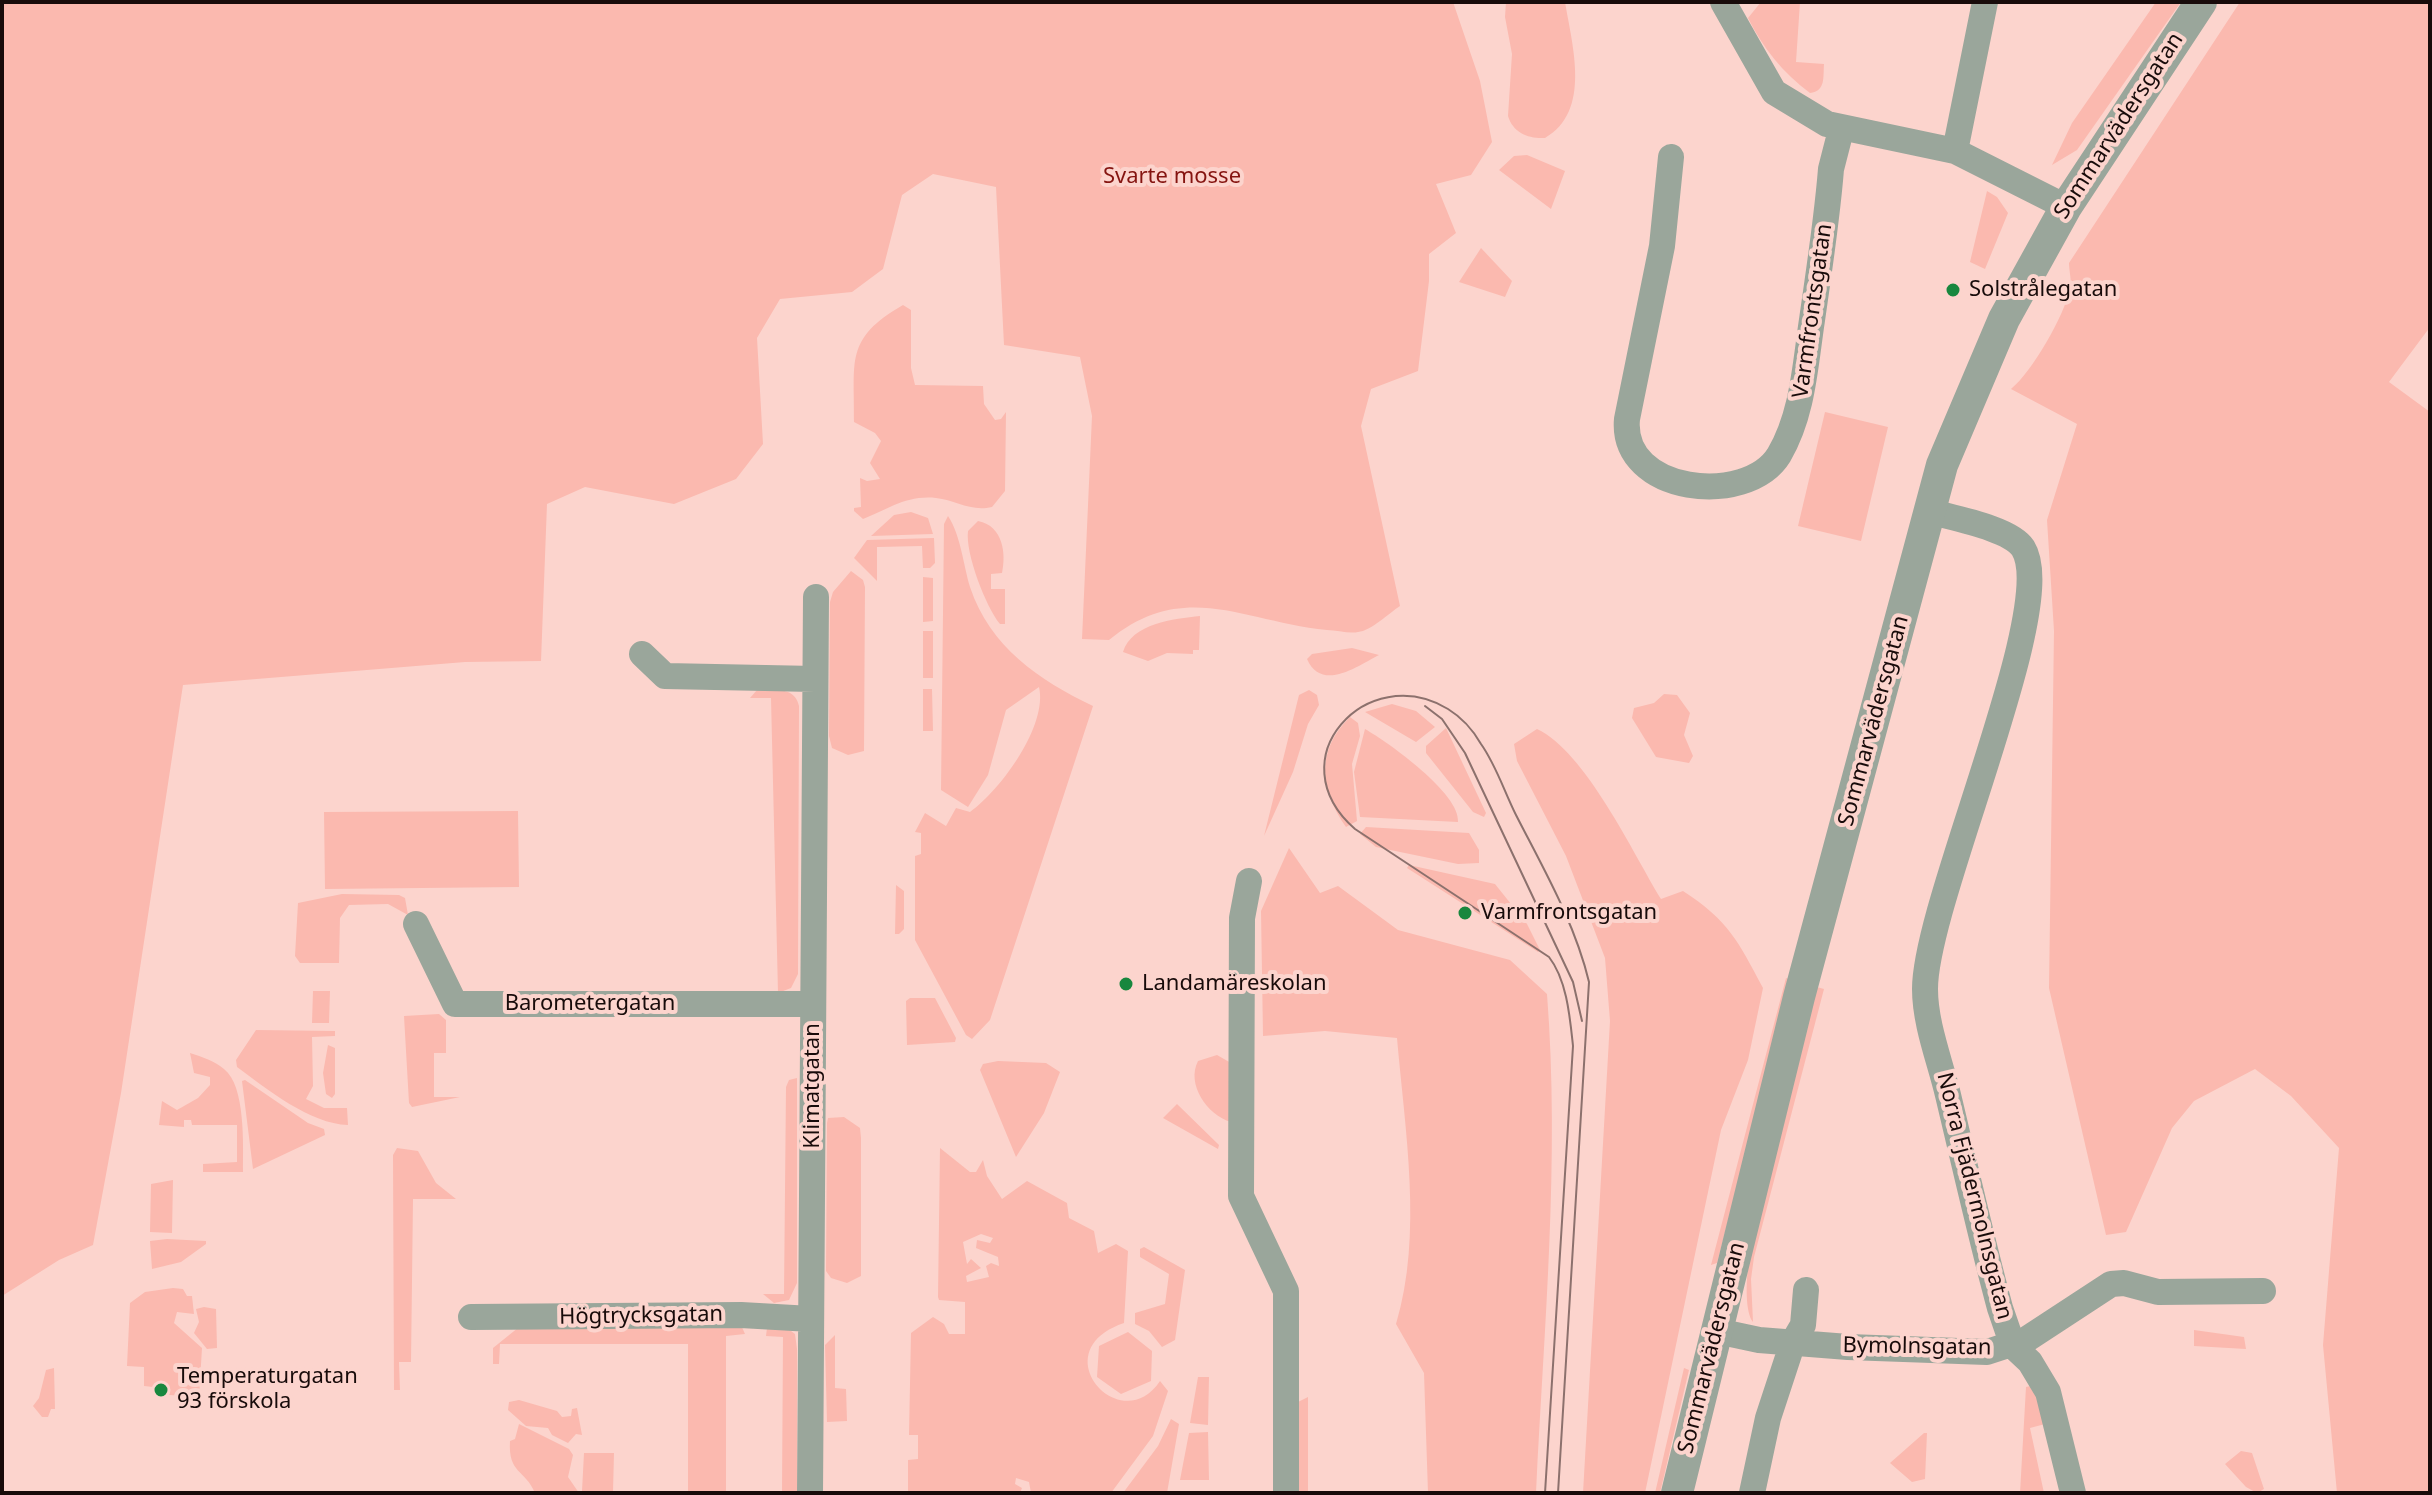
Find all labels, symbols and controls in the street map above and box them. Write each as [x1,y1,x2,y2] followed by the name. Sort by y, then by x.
[2049,28,2189,224] street label: Sommarvädersgatan
[1103,164,1241,190] park label: Svarte mosse
[1788,222,1838,400] street label: Varmfrontsgatan
[1969,277,2117,303] place label: Solstrålegatan
[1944,281,1962,299] marker: Solstrålegatan
[1833,613,1915,829] street label: Sommarvädersgatan
[1481,900,1657,926] place label: Varmfrontsgatan
[1456,904,1474,922] marker: Varmfrontsgatan
[1142,971,1327,997] place label: Landamäreskolan
[1117,975,1135,993] marker: Landamäreskolan
[505,991,675,1017] street label: Barometergatan
[800,1023,826,1149] street label: Klimatgatan
[1931,1070,2017,1322] street label: Norra Fjädermolnsgatan
[1673,1240,1751,1456] street label: Sommarvädersgatan
[559,1301,723,1331] street label: Högtrycksgatan
[1842,1333,1992,1361] street label: Bymolnsgatan
[177,1364,358,1416] place label: Temperaturgatan 93 förskola
[152,1381,170,1399] marker: Temperaturgatan 93 förskola

